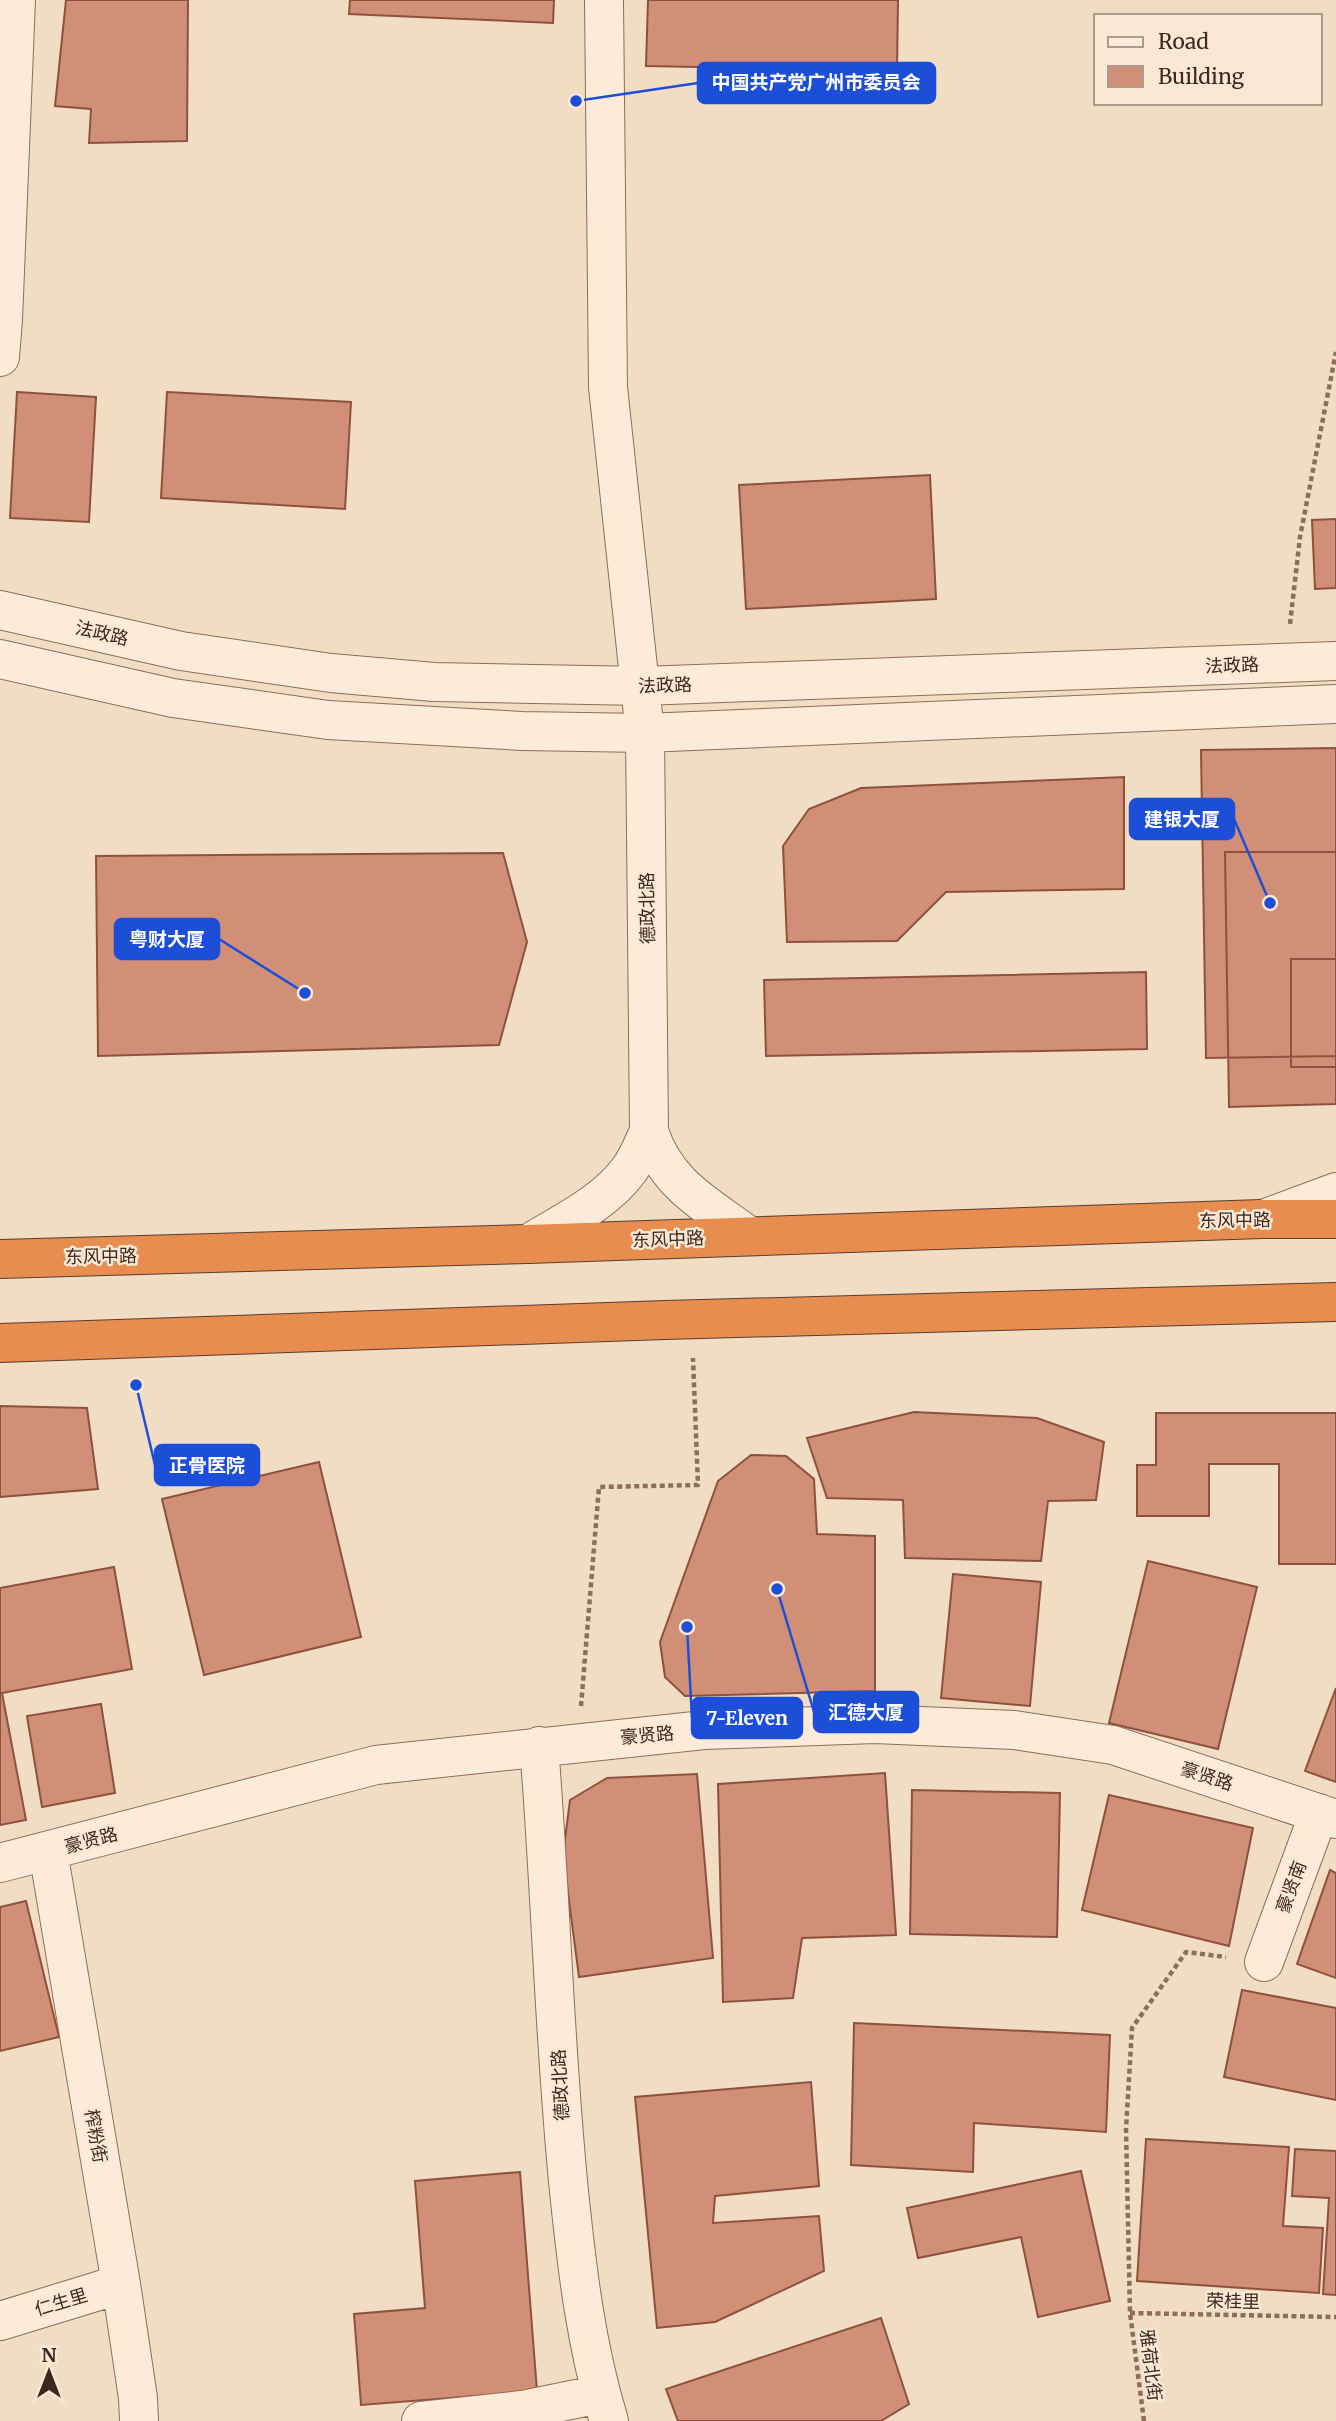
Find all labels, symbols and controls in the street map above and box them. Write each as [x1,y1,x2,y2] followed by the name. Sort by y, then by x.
[1094,14,1322,105] legend
[1158,28,1209,55] text: Road
[698,63,935,103] callout: 中国共产党广州市委员会
[1158,63,1245,90] text: Building
[711,70,921,94] text: 中国共产党广州市委员会
[73,616,131,650] street label: 法政路
[1205,653,1259,677] street label: 法政路
[638,673,692,697] street label: 法政路
[1130,799,1234,839] callout: 建银大厦
[1144,807,1220,831] text: 建银大厦
[635,872,659,944] street label: 德政北路
[115,919,219,959] callout: 粤财大厦
[129,927,205,951] text: 粤财大厦
[1199,1208,1271,1232] street label: 东风中路
[632,1226,704,1252] street label: 东风中路
[65,1244,137,1268] street label: 东风中路
[155,1445,259,1485] callout: 正骨医院
[169,1453,245,1477] text: 正骨医院
[814,1692,918,1732] callout: 汇德大厦
[692,1698,802,1738] callout: 7-Eleven
[828,1700,904,1724] text: 汇德大厦
[706,1706,788,1730] text: 7-Eleven
[619,1721,675,1749] street label: 豪贤路
[1178,1757,1236,1795] street label: 豪贤路
[62,1822,120,1858] street label: 豪贤路
[1271,1858,1311,1916] street label: 豪贤南
[547,2048,573,2122] street label: 德政北路
[80,2107,112,2165] street label: 榨粉街
[32,2283,90,2321] street label: 仁生里
[1206,2289,1260,2313] street label: 荣桂里
[1135,2328,1167,2402] street label: 雅荷北街
[14,2337,84,2407] north arrow
[41,2343,57,2367] text: N

